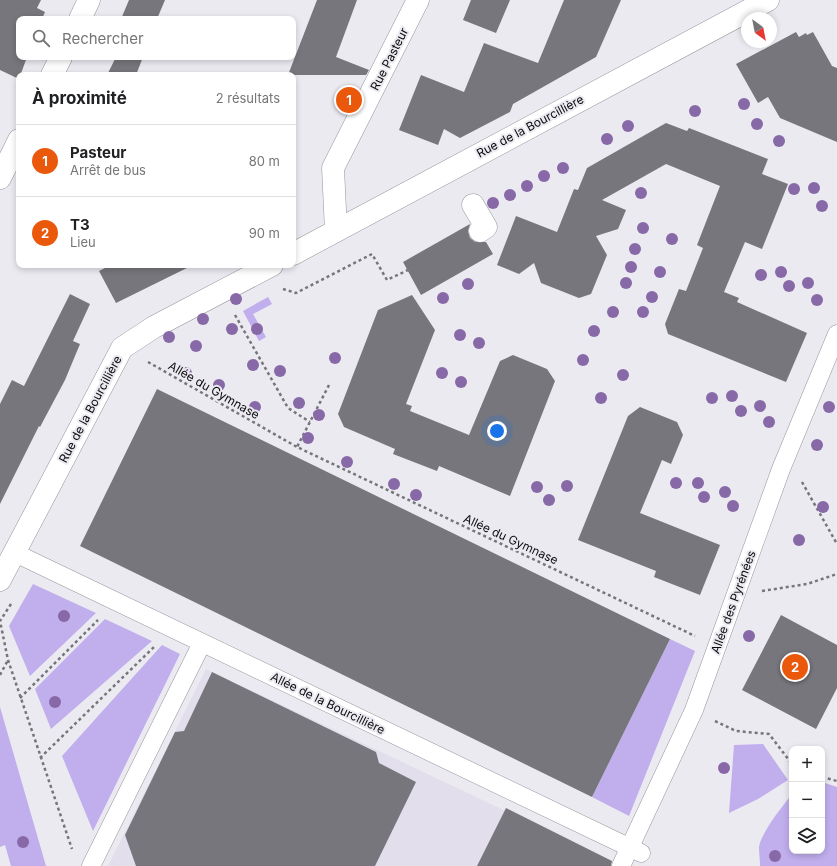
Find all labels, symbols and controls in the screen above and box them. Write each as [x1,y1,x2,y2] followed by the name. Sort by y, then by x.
[741,12,777,48] north arrow
[16,16,296,60] search box
[367,25,411,93] street label: Rue Pasteur
[30,27,52,49] icon: search
[62,29,144,48] text: Rechercher
[336,85,362,115] pin: 1
[32,88,127,108] text: À proximité
[216,90,280,106] text: 2 résultats
[474,91,586,161] street label: Rue de la Bourcillière
[70,143,126,162] text: Pasteur
[42,153,48,169] text: 1
[249,153,280,169] text: 80 m
[70,162,146,178] text: Arrêt de bus
[70,215,90,234] text: T3
[41,225,49,241] text: 2
[249,225,280,241] text: 90 m
[70,234,96,250] text: Lieu
[55,353,125,465] street label: Rue de la Bourcillière
[166,358,262,422] street label: Allée du Gymnase
[487,421,507,441] your location
[461,511,561,567] street label: Allée du Gymnase
[707,548,759,656] street label: Allée des Pyrénées
[782,652,808,682] pin: 2
[268,669,388,737] street label: Allée de la Bourcillière
[789,746,825,854] map controls
[789,746,825,782] button: +
[789,782,825,818] button: −
[789,818,825,854] button: layers

